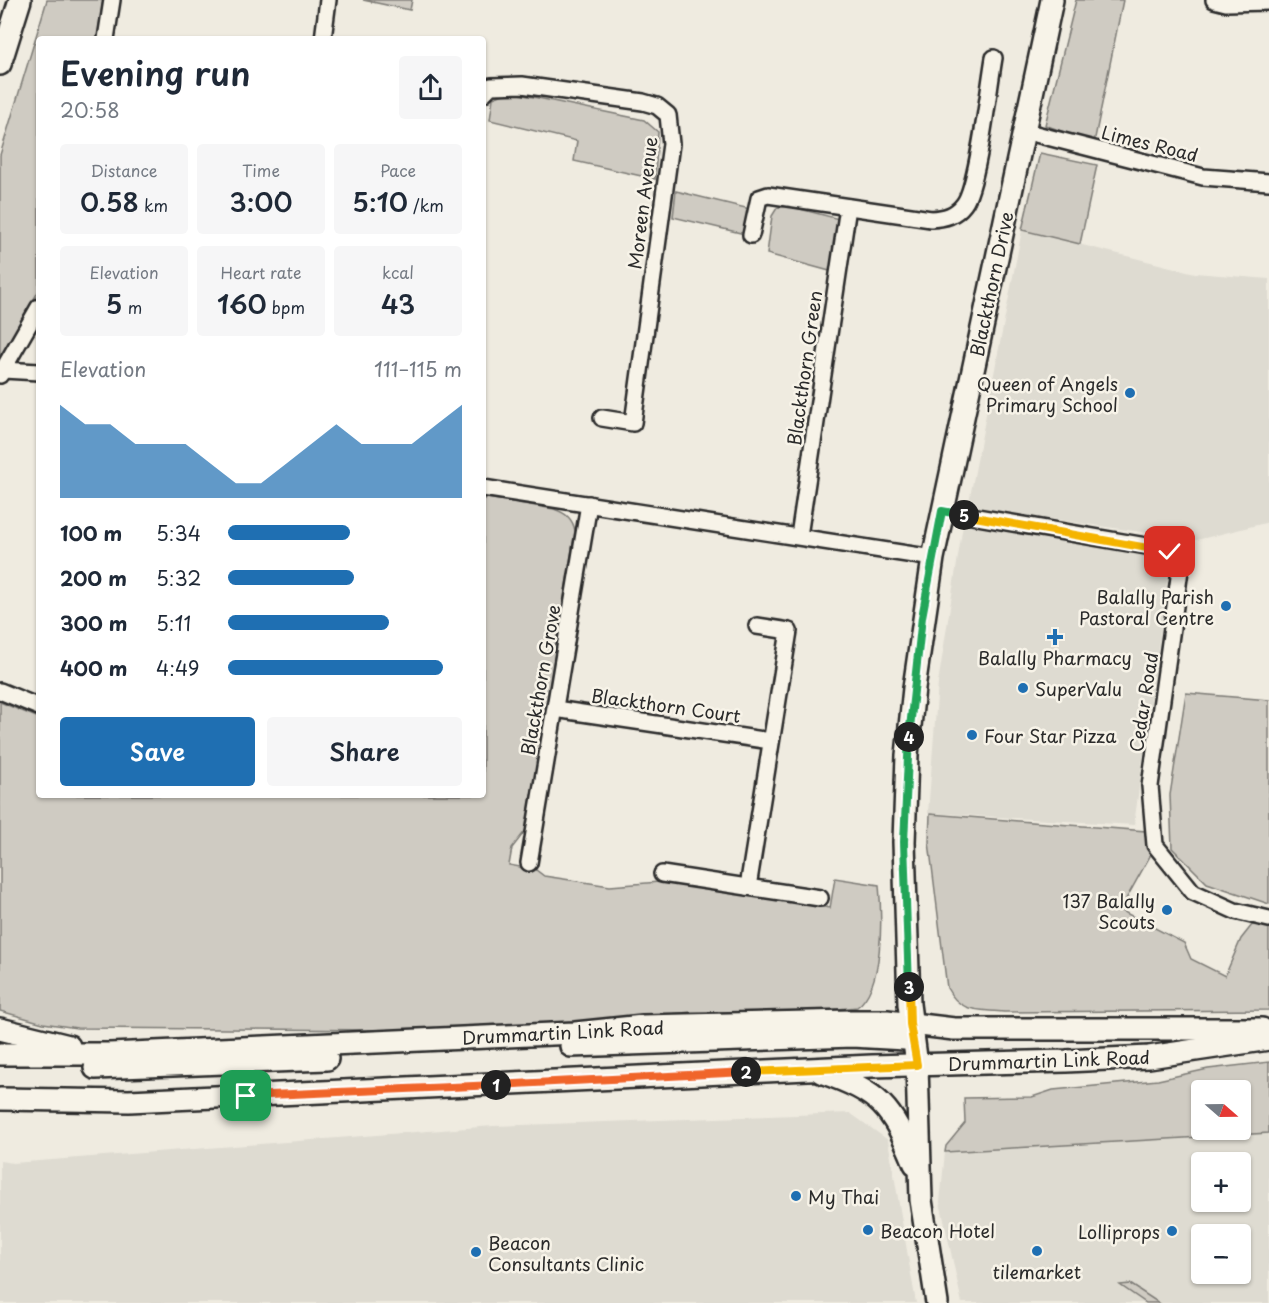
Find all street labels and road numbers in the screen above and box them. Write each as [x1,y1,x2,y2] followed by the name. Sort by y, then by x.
[1099,118,1201,168] street label: Limes Road
[620,135,664,271] street label: Moreen Avenue
[962,209,1020,359] street label: Blackthorn Drive
[780,289,828,447] street label: Blackthorn Green
[513,602,567,758] street label: Blackthorn Grove
[1122,650,1164,754] street label: Cedar Road
[589,681,743,729] street label: Blackthorn Court
[461,1013,665,1051] street label: Drummartin Link Road
[948,1043,1150,1077] street label: Drummartin Link Road

